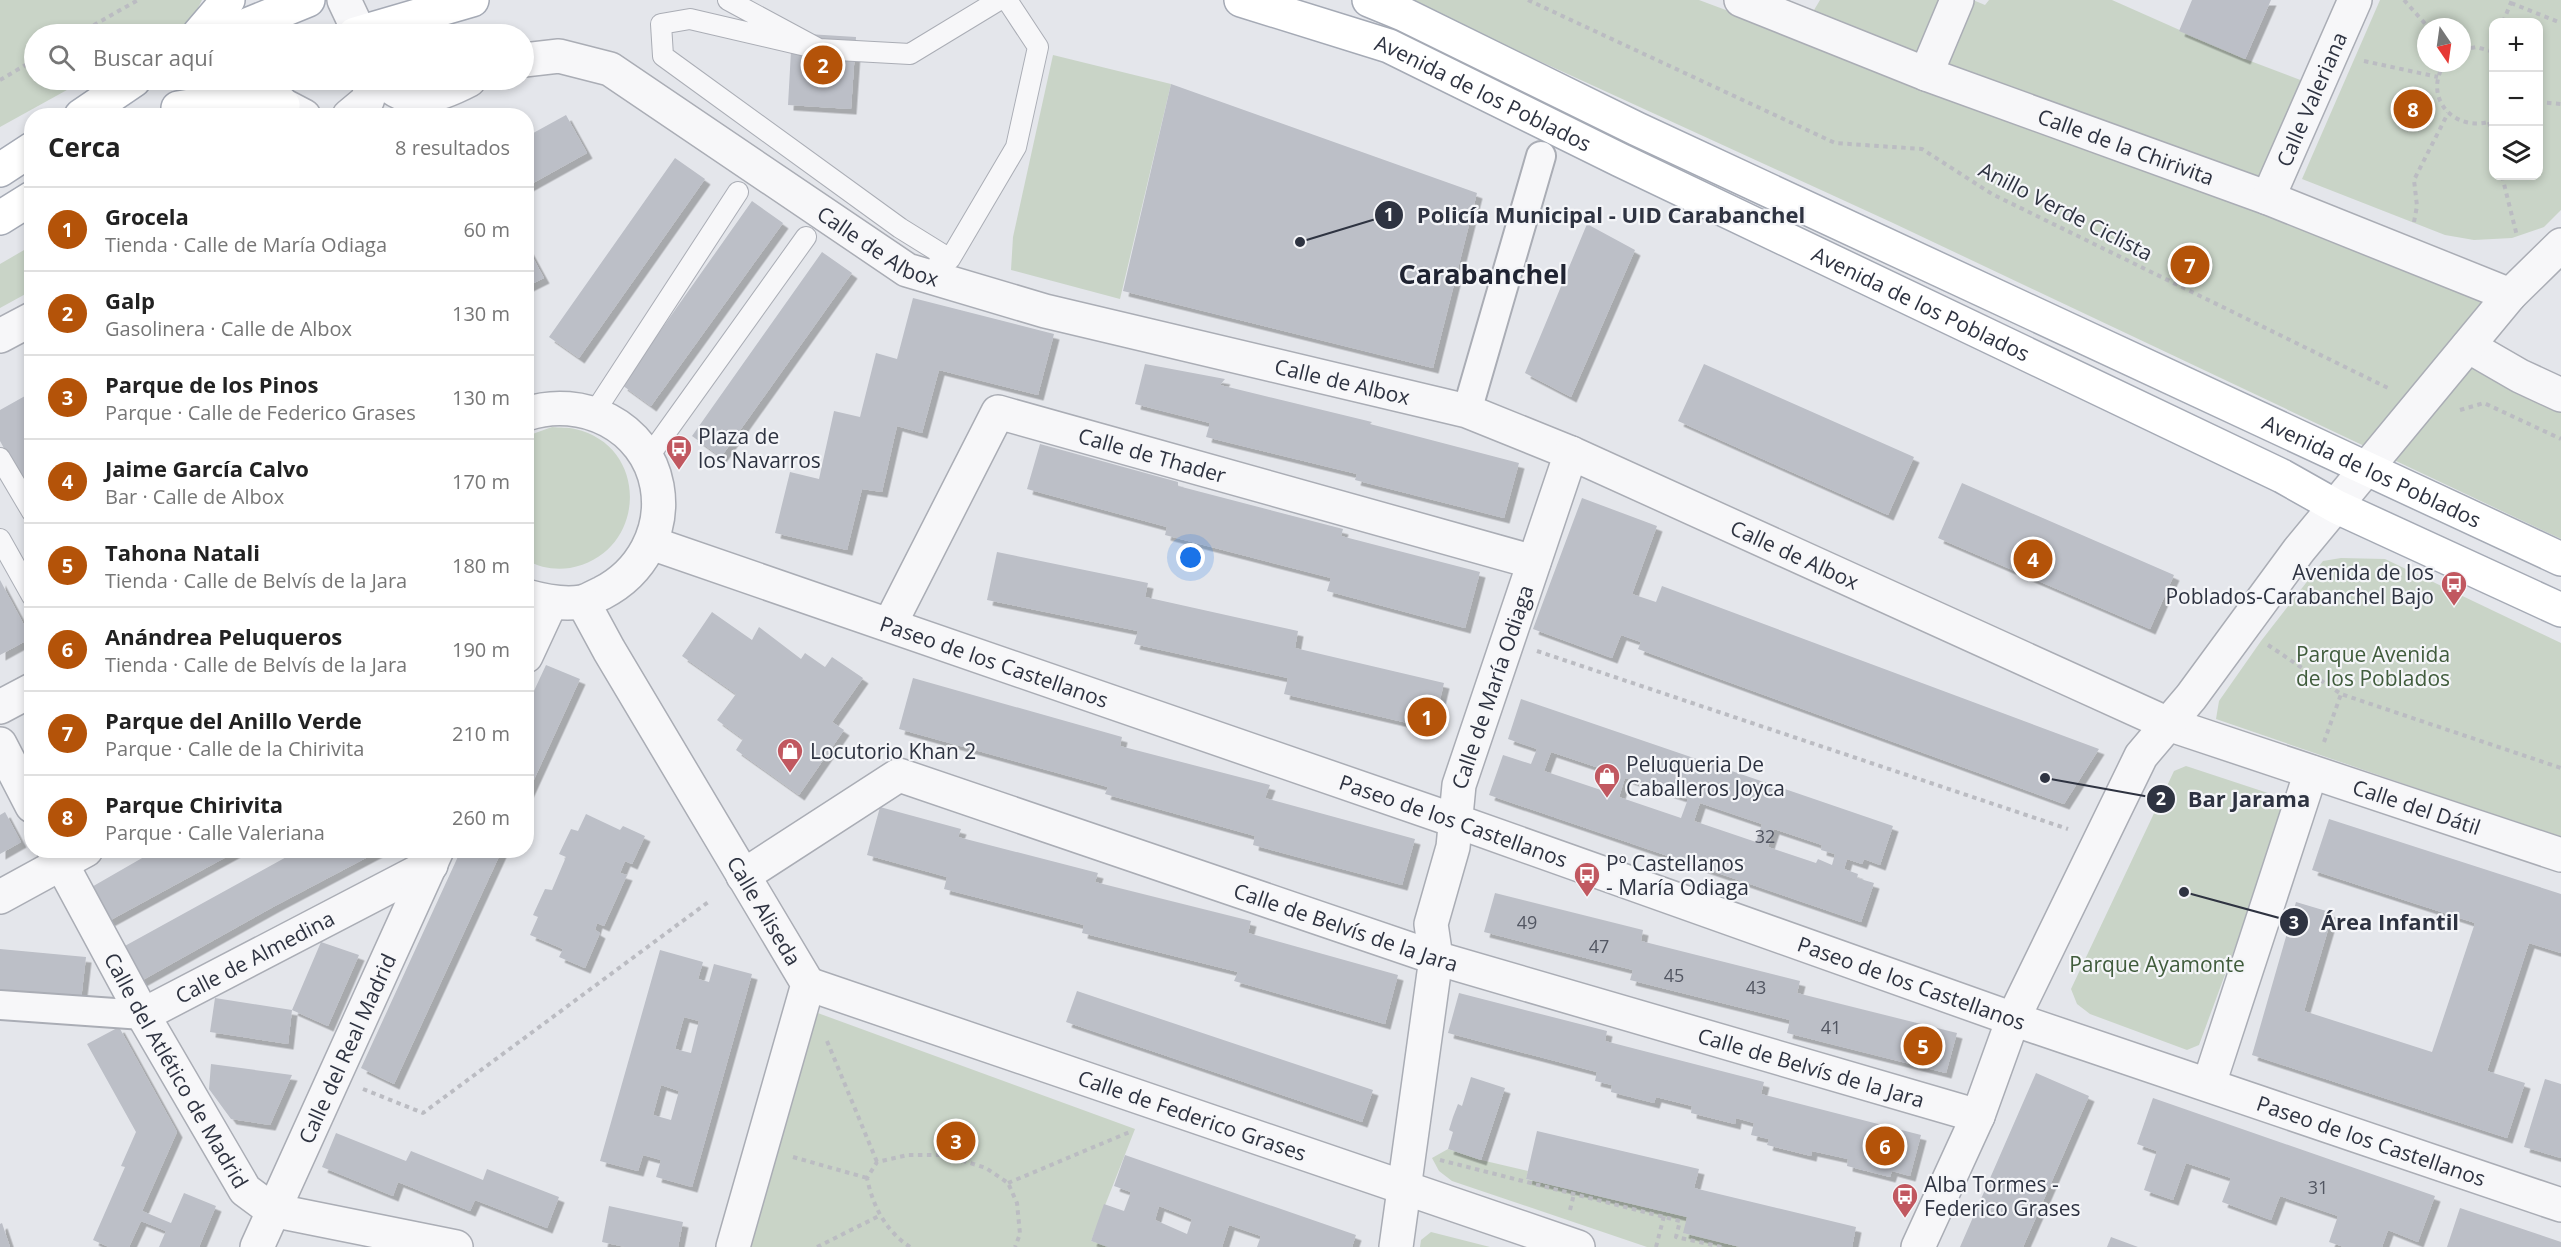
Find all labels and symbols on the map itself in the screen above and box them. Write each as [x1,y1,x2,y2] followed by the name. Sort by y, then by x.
[2417,18,2471,72] north arrow
[2270,27,2353,171] street label: Calle Valeriana
[1371,28,1596,158] street label: Avenida de los Poblados
[804,42,842,88] pin: 2
[2394,86,2432,132] pin: 8
[2034,102,2218,191] street label: Calle de la Chirivita
[1974,155,2158,267] street label: Anillo Verde Ciclista
[1374,195,1817,235] callout: Policía Municipal - UID Carabanchel
[812,199,942,293] street label: Calle de Albox
[1417,199,1805,229] text: Policía Municipal - UID Carabanchel
[1384,202,1394,226] text: 1
[1807,240,2034,368] street label: Avenida de los Poblados
[2170,242,2210,288] pin: 7
[1398,255,1568,292] district label: Carabanchel
[1272,352,1413,411] street label: Calle de Albox
[2258,408,2486,534] street label: Avenida de los Poblados
[1075,421,1230,489] street label: Calle de Thader
[698,422,821,474] place label: Plaza de los Navarros
[664,433,694,471] bus stop icon: Plaza de los Navarros
[1726,513,1863,596] street label: Calle de Albox
[2014,536,2052,582] pin: 4
[1176,543,1205,572] your location
[2165,558,2434,610] place label: Avenida de los Poblados-Carabanchel Bajo
[2439,569,2469,607] bus stop icon: Avenida de los Poblados-Carabanchel Bajo
[1445,581,1540,793] street label: Calle de María Odiaga
[876,609,1112,714] street label: Paseo de los Castellanos
[2296,640,2450,692] park label: Parque Avenida de los Poblados
[1408,694,1446,740] pin: 1
[775,736,805,774] shop icon: Locutorio Khan 2
[810,737,976,765] place label: Locutorio Khan 2
[1626,750,1785,802] place label: Peluqueria De Caballeros Joyca
[1592,761,1622,799] shop icon: Peluqueria De Caballeros Joyca
[1336,768,1571,873] street label: Paseo de los Castellanos
[2349,773,2484,841] street label: Calle del Dátil
[2146,779,2323,819] callout: Bar Jarama
[2188,783,2310,813] text: Bar Jarama
[2156,786,2166,810] text: 2
[1755,824,1775,848] house number: 32
[1606,849,1749,901] place label: Pº Castellanos - María Odiaga
[721,851,808,971] street label: Calle Aliseda
[1572,860,1602,898] bus stop icon: Pº Castellanos - María Odiaga
[1230,876,1461,978] street label: Calle de Belvís de la Jara
[2279,902,2471,942] callout: Área Infantil
[170,904,339,1010] street label: Calle de Almedina
[2321,906,2459,936] text: Área Infantil
[1517,910,1537,934] house number: 49
[2289,910,2299,934] text: 3
[1794,930,2029,1036] street label: Paseo de los Castellanos
[1589,934,1609,958] house number: 47
[98,947,255,1193] street label: Calle del Atlético de Madrid
[292,949,402,1148] street label: Calle del Real Madrid
[2069,950,2245,978] park label: Parque Ayamonte
[1664,963,1684,987] house number: 45
[1746,975,1766,999] house number: 43
[1821,1015,1841,1039] house number: 41
[1694,1021,1928,1114] street label: Calle de Belvís de la Jara
[1904,1024,1942,1068] pin: 5
[1074,1063,1310,1167] street label: Calle de Federico Grases
[2253,1089,2489,1192] street label: Paseo de los Castellanos
[936,1118,976,1164] pin: 3
[1866,1124,1904,1168] pin: 6
[1924,1170,2081,1222] place label: Alba Tormes - Federico Grases
[2308,1175,2328,1199] house number: 31
[1890,1181,1920,1219] bus stop icon: Alba Tormes - Federico Grases

